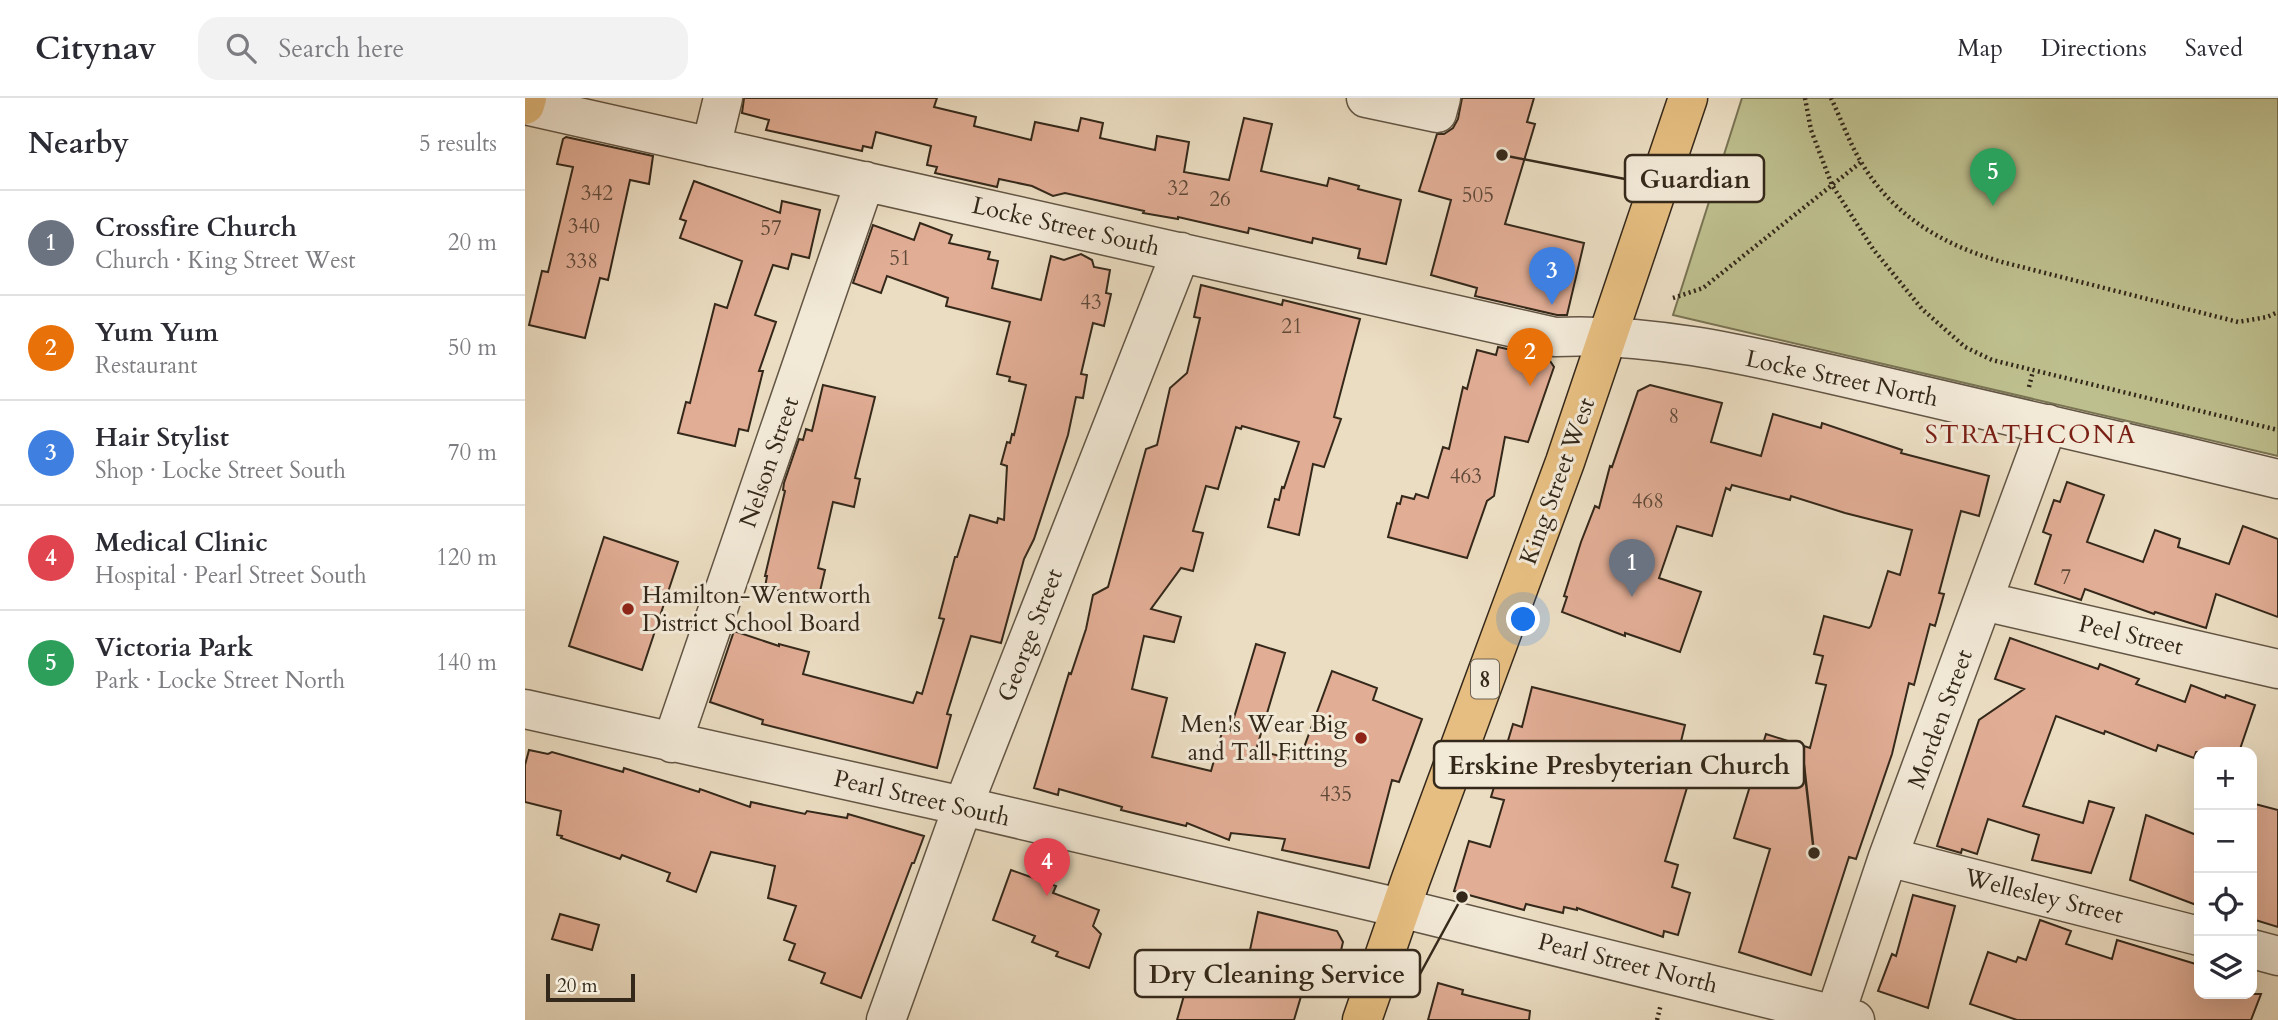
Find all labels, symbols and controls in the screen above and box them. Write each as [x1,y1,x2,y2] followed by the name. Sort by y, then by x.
[198,17,688,80] search box
[35,26,156,71] text: Citynav
[222,29,260,67] icon: search
[278,31,404,66] text: Search here
[1957,32,2003,65] text: Map
[2041,32,2147,65] text: Directions
[2185,32,2243,65] text: Saved
[28,123,129,164] text: Nearby
[419,128,497,159] text: 5 results
[1970,148,2016,206] pin: 5
[1625,155,1764,202] callout: Guardian
[1640,162,1751,197] text: Guardian
[1167,174,1189,203] house number: 32
[581,179,613,208] house number: 342
[1462,181,1494,210] house number: 505
[1209,185,1231,214] house number: 26
[969,189,1163,264] street label: Locke Street South
[95,210,297,245] text: Crossfire Church
[568,212,600,241] house number: 340
[760,214,782,243] house number: 57
[45,227,57,258] text: 1
[448,227,497,258] text: 20 m
[889,244,911,273] house number: 51
[95,245,356,276] text: Church · King Street West
[566,247,598,276] house number: 338
[1529,247,1575,305] pin: 3
[1080,288,1102,317] house number: 43
[1281,312,1303,341] house number: 21
[95,315,218,350] text: Yum Yum
[1507,328,1553,386] pin: 2
[45,332,57,363] text: 2
[448,332,497,363] text: 50 m
[1743,342,1941,415] street label: Locke Street North
[95,350,198,381] text: Restaurant
[732,392,807,532] street label: Nelson Street
[1512,393,1603,569] street label: King Street West
[1669,402,1679,431] house number: 8
[1925,417,2137,452] district label: STRATHCONA
[95,420,229,455] text: Hair Stylist
[45,437,57,468] text: 3
[448,437,497,468] text: 70 m
[95,455,346,486] text: Shop · Locke Street South
[1450,462,1482,491] house number: 463
[1632,487,1664,516] house number: 468
[95,525,268,560] text: Medical Clinic
[1609,539,1655,597] pin: 1
[45,542,57,573] text: 4
[436,542,497,573] text: 120 m
[95,560,367,591] text: Hospital · Pearl Street South
[990,563,1071,707] street label: George Street
[2061,563,2072,592] house number: 7
[642,579,871,640] place label: Hamilton-Wentworth District School Board
[620,601,636,617] marker: Hamilton-Wentworth District School Board
[1506,602,1540,636] your location
[2075,607,2187,664] street label: Peel Street
[95,630,253,665] text: Victoria Park
[1900,645,1981,793] street label: Morden Street
[45,647,57,678] text: 5
[436,647,497,678] text: 140 m
[1471,660,1499,698] road number: 8
[95,665,345,696] text: Park · Locke Street North
[1180,708,1348,769] place label: Men's Wear Big and Tall Fitting
[1353,730,1369,746] marker: Men's Wear Big and Tall Fitting
[1434,741,1804,788] callout: Erskine Presbyterian Church
[2194,747,2257,999] map controls
[2194,747,2257,810] button: +
[1448,748,1790,783] text: Erskine Presbyterian Church
[831,762,1013,835] street label: Pearl Street South
[1320,780,1352,809] house number: 435
[2194,810,2257,873] button: −
[1024,838,1070,896] pin: 4
[1960,861,2127,932] street label: Wellesley Street
[2194,873,2257,936] button: locate
[1535,925,1721,1002] street label: Pearl Street North
[2194,936,2257,999] button: layers
[1135,950,1420,997] callout: Dry Cleaning Service
[1149,957,1405,992] text: Dry Cleaning Service
[546,971,635,1003] scale bar
[557,973,598,999] text: 20 m

